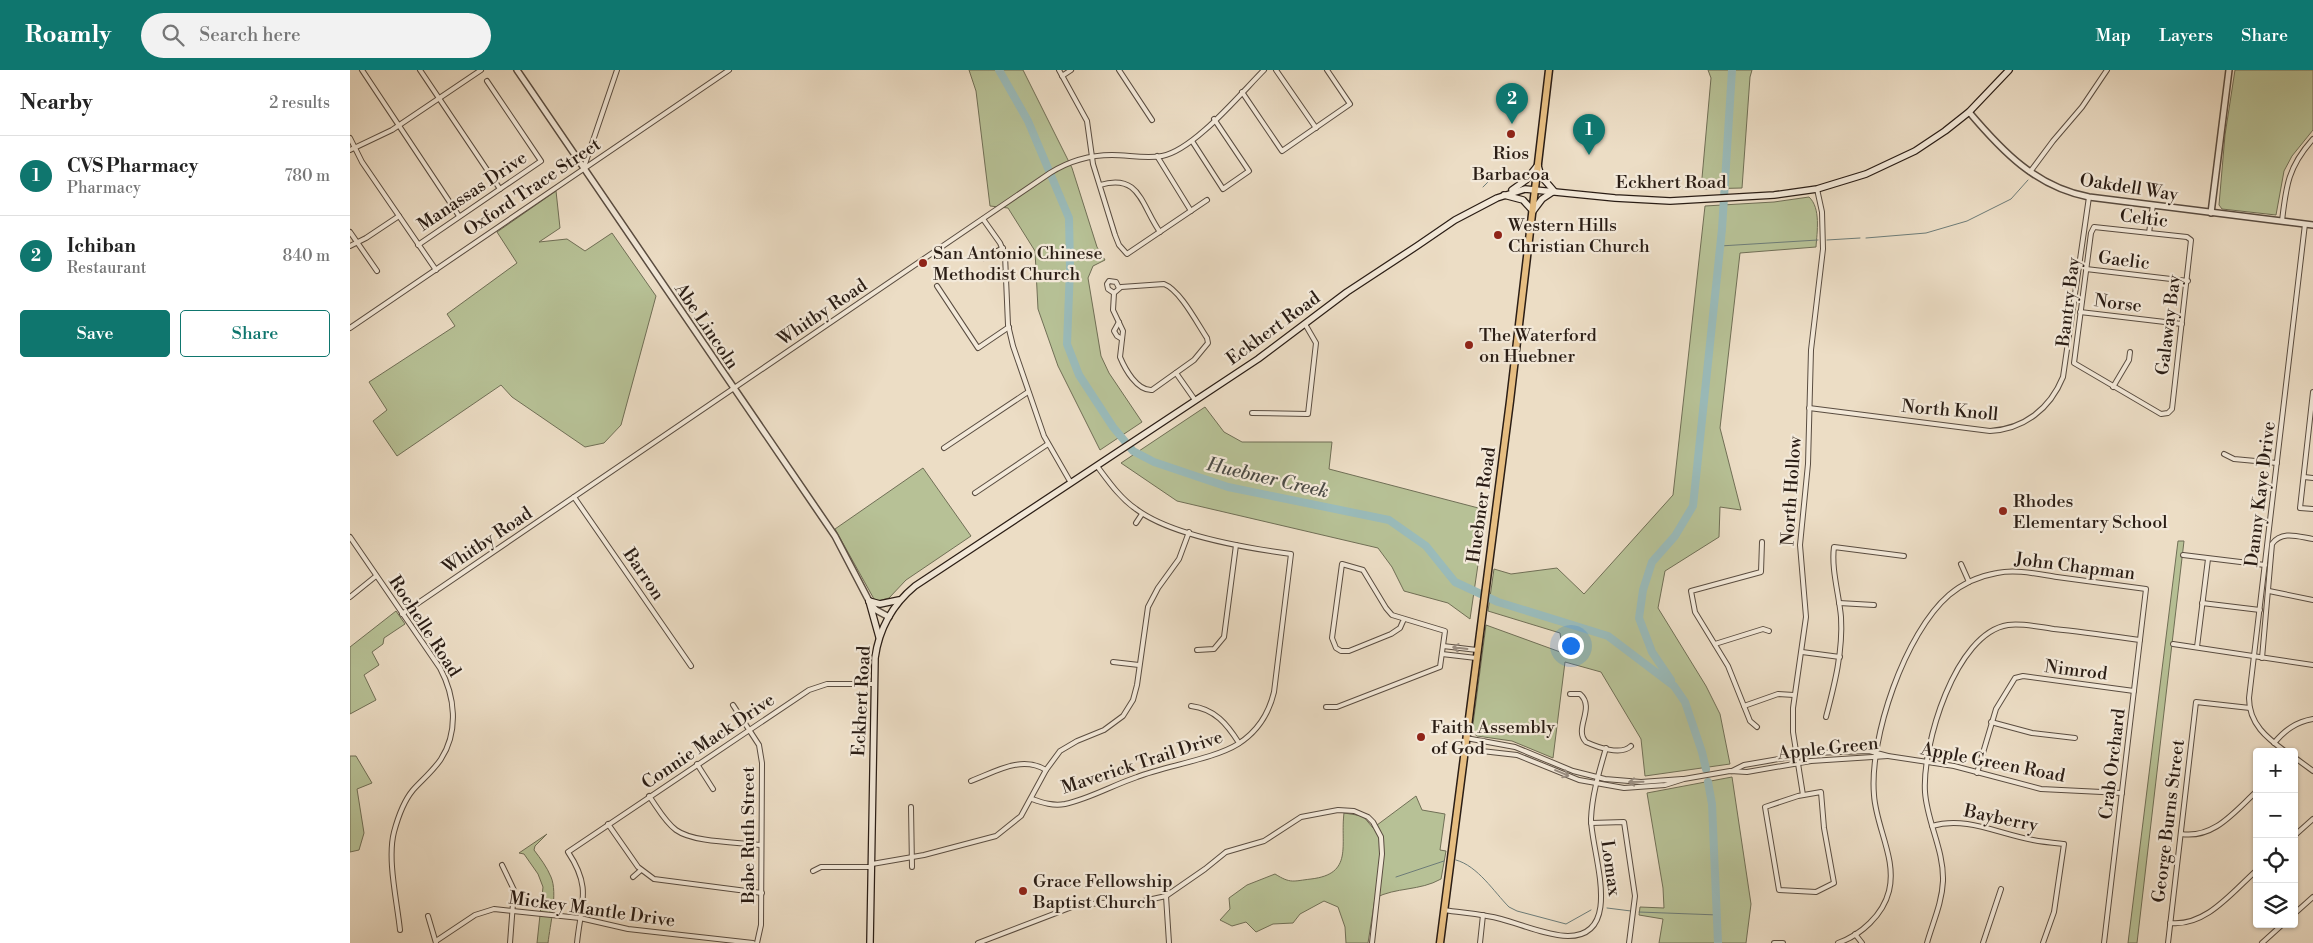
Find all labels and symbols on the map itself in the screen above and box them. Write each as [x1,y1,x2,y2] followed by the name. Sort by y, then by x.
[1496,83,1528,124] pin: 2
[1573,114,1605,155] pin: 1
[1505,128,1517,140] marker: Rios Barbacoa
[459,133,606,242] street label: Oxford Trace Street
[1471,142,1550,186] place label: Rios Barbacoa
[413,146,531,237] street label: Manassas Drive
[2078,168,2180,207] street label: Oakdell Way
[1616,171,1727,194] street label: Eckhert Road
[2119,204,2169,233] street label: Celtic
[1507,214,1650,258] place label: Western Hills Christian Church
[1492,229,1504,241] marker: Western Hills Christian Church
[933,242,1103,286] place label: San Antonio Chinese Methodist Church
[2097,246,2151,275] street label: Gaelic
[2051,256,2085,349] street label: Bantry Bay
[917,257,929,269] marker: San Antonio Chinese Methodist Church
[772,273,872,351] street label: Whitby Road
[2151,273,2186,377] street label: Galaway Bay
[669,278,744,374] street label: Abe Lincoln
[1222,286,1326,370] street label: Eckhert Road
[2093,289,2143,318] street label: Norse
[1479,324,1598,368] place label: The Waterford on Huebner
[1463,339,1475,351] marker: The Waterford on Huebner
[1901,395,2000,426] street label: North Knoll
[2240,420,2281,568] street label: Danny Kaye Drive
[1776,435,1807,547] street label: North Hollow
[1462,445,1501,565] street label: Huebner Road
[1204,452,1331,504] water label: Huebner Creek
[2013,490,2168,534] place label: Rhodes Elementary School
[437,501,537,579] street label: Whitby Road
[1997,505,2009,517] marker: Rhodes Elementary School
[617,543,670,605] street label: Barron
[2012,548,2137,585] street label: John Chapman
[383,571,466,682] street label: Rochelle Road
[1558,633,1584,659] your location
[1452,643,1468,653] one-way arrow
[847,644,876,757] street label: Eckhert Road
[2043,655,2109,686] street label: Nimrod
[637,688,779,794] street label: Connie Mack Drive
[2094,707,2131,821] street label: Crab Orchard
[1431,716,1555,760] place label: Faith Assembly of God
[1059,726,1226,799] street label: Maverick Trail Drive
[1415,731,1427,743] marker: Faith Assembly of God
[1776,732,1880,765] street label: Apple Green
[1918,737,2068,788] street label: Apple Green Road
[2147,738,2190,904] street label: George Burns Street
[737,766,760,905] street label: Babe Ruth Street
[1554,769,1569,779] one-way arrow
[1628,777,1644,786] one-way arrow
[1961,799,2040,838] street label: Bayberry
[1595,839,1626,898] street label: Lomax
[1032,870,1173,914] place label: Grace Fellowship Baptist Church
[1017,885,1029,897] marker: Grace Fellowship Baptist Church
[507,886,677,933] street label: Mickey Mantle Drive

